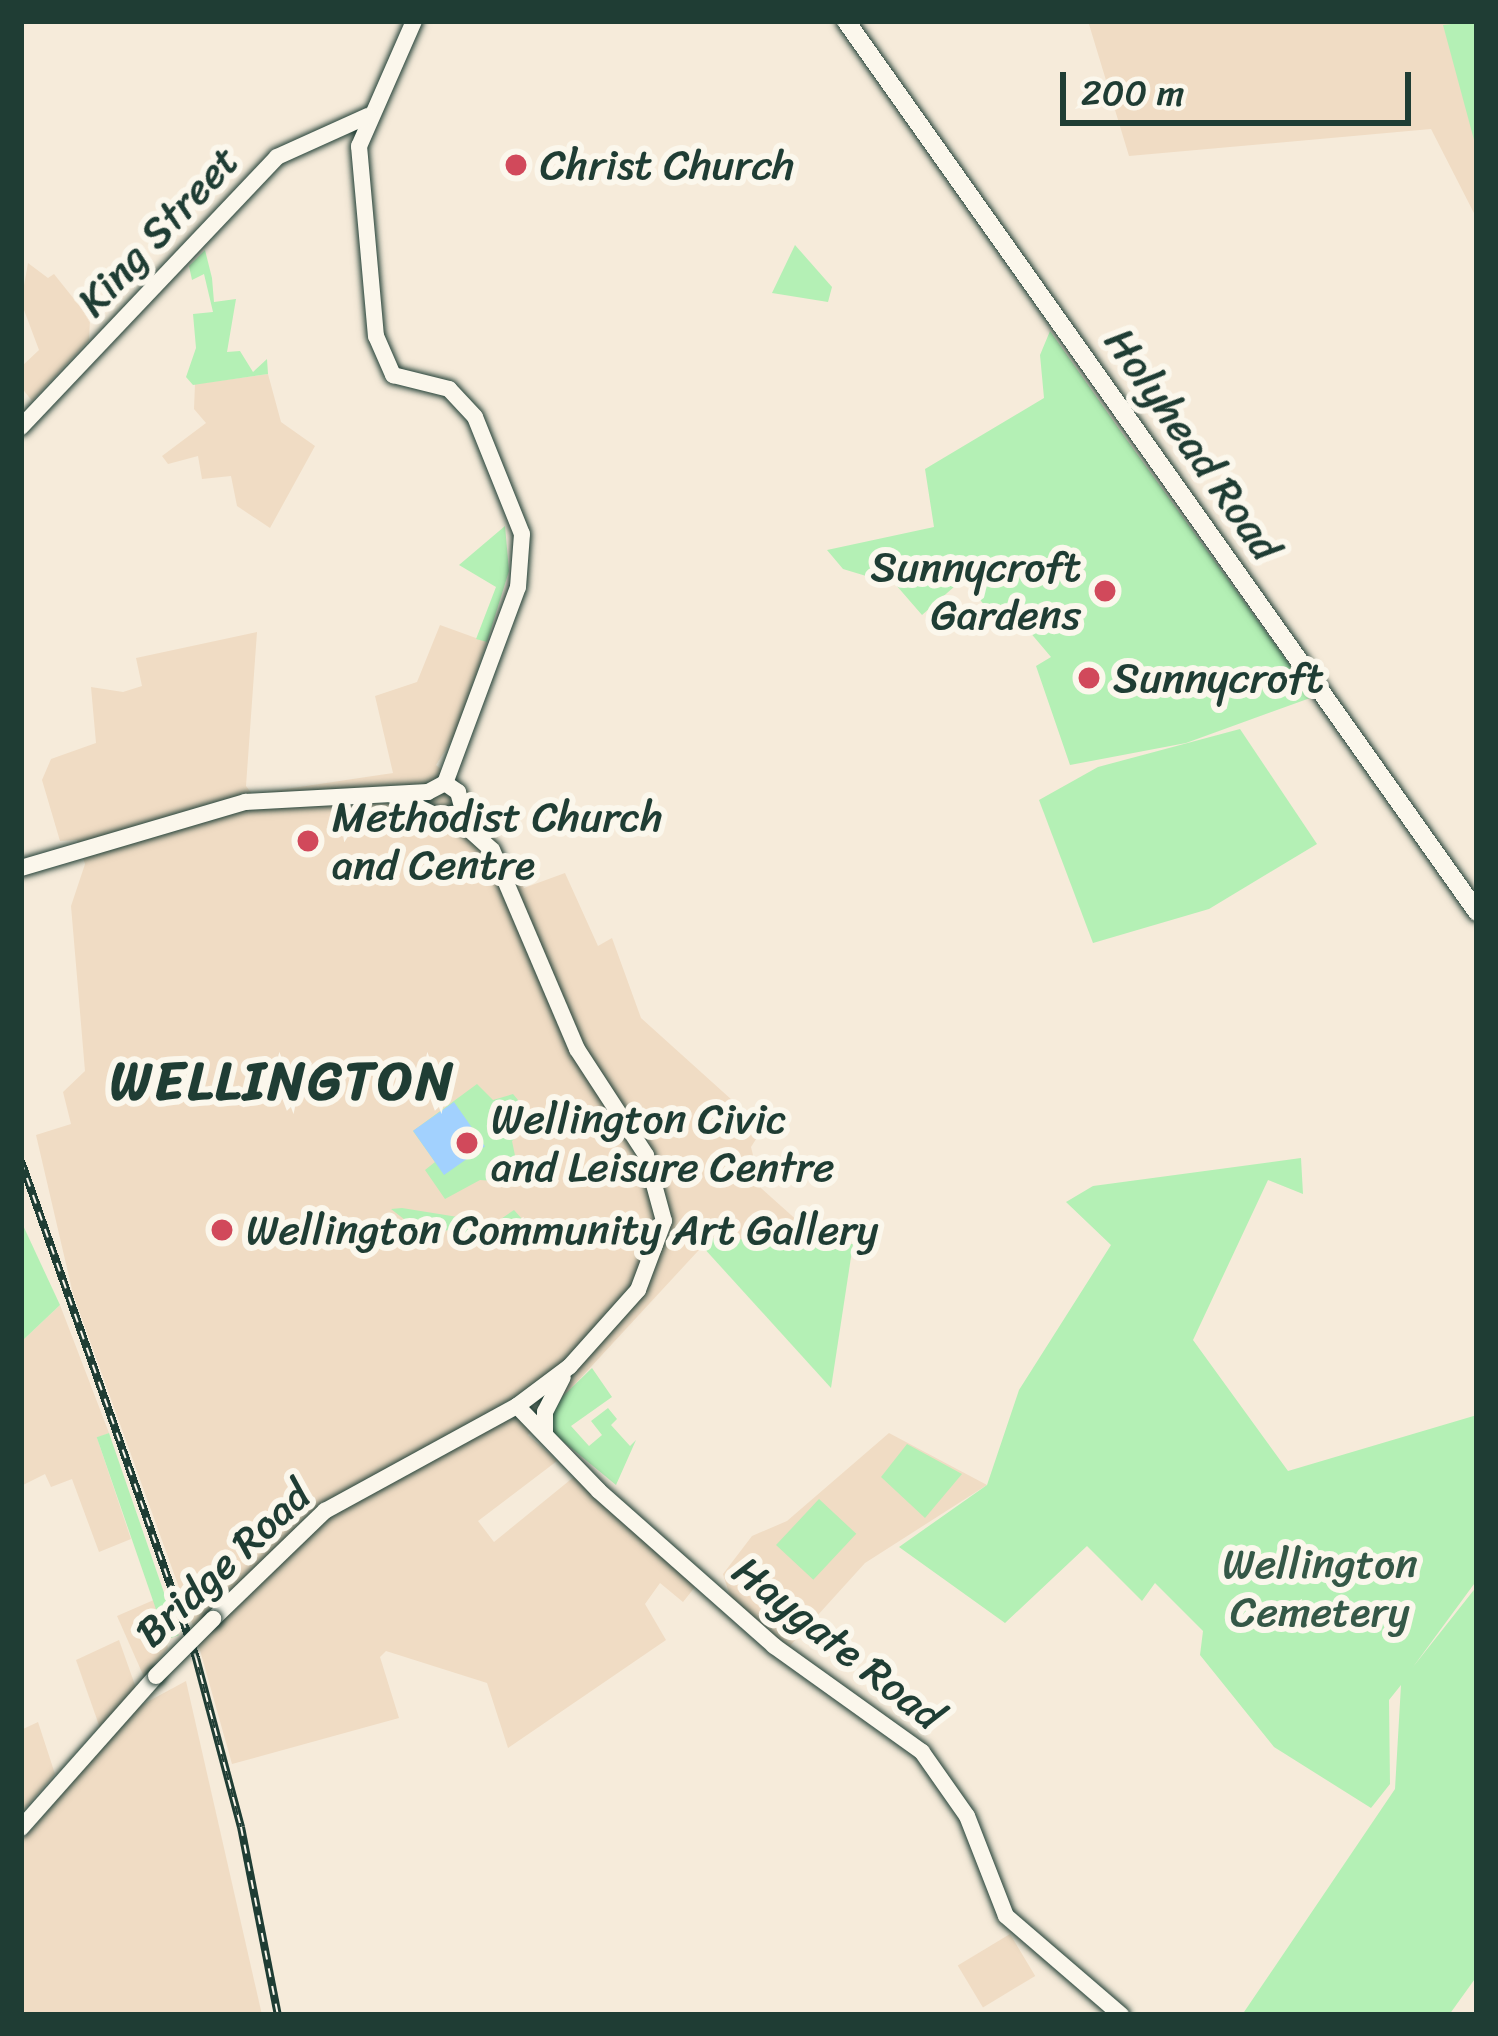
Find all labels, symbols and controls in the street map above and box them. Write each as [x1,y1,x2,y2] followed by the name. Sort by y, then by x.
[1066,48,1417,122] scale bar
[1081,61,1184,125] text: 200 m
[67,136,249,326] street label: King Street
[540,140,794,190] place label: Christ Church
[503,152,529,178] marker: Christ Church
[1094,318,1292,570] street label: Holyhead Road
[870,542,1081,640] place label: Sunnycroft Gardens
[1092,578,1118,604] marker: Sunnycroft Gardens
[1113,653,1324,703] place label: Sunnycroft
[1076,665,1102,691] marker: Sunnycroft
[332,792,663,890] place label: Methodist Church and Centre
[295,828,321,854] marker: Methodist Church and Centre
[114,1049,452,1113] district label: WELLINGTON
[491,1094,840,1192] place label: Wellington Civic and Leisure Centre
[454,1130,480,1156] marker: Wellington Civic and Leisure Centre
[246,1205,878,1255] place label: Wellington Community Art Gallery
[209,1217,235,1243] marker: Wellington Community Art Gallery
[125,1470,321,1658] street label: Bridge Road
[1222,1539,1418,1638] park label: Wellington Cemetery
[723,1545,953,1741] street label: Haygate Road

